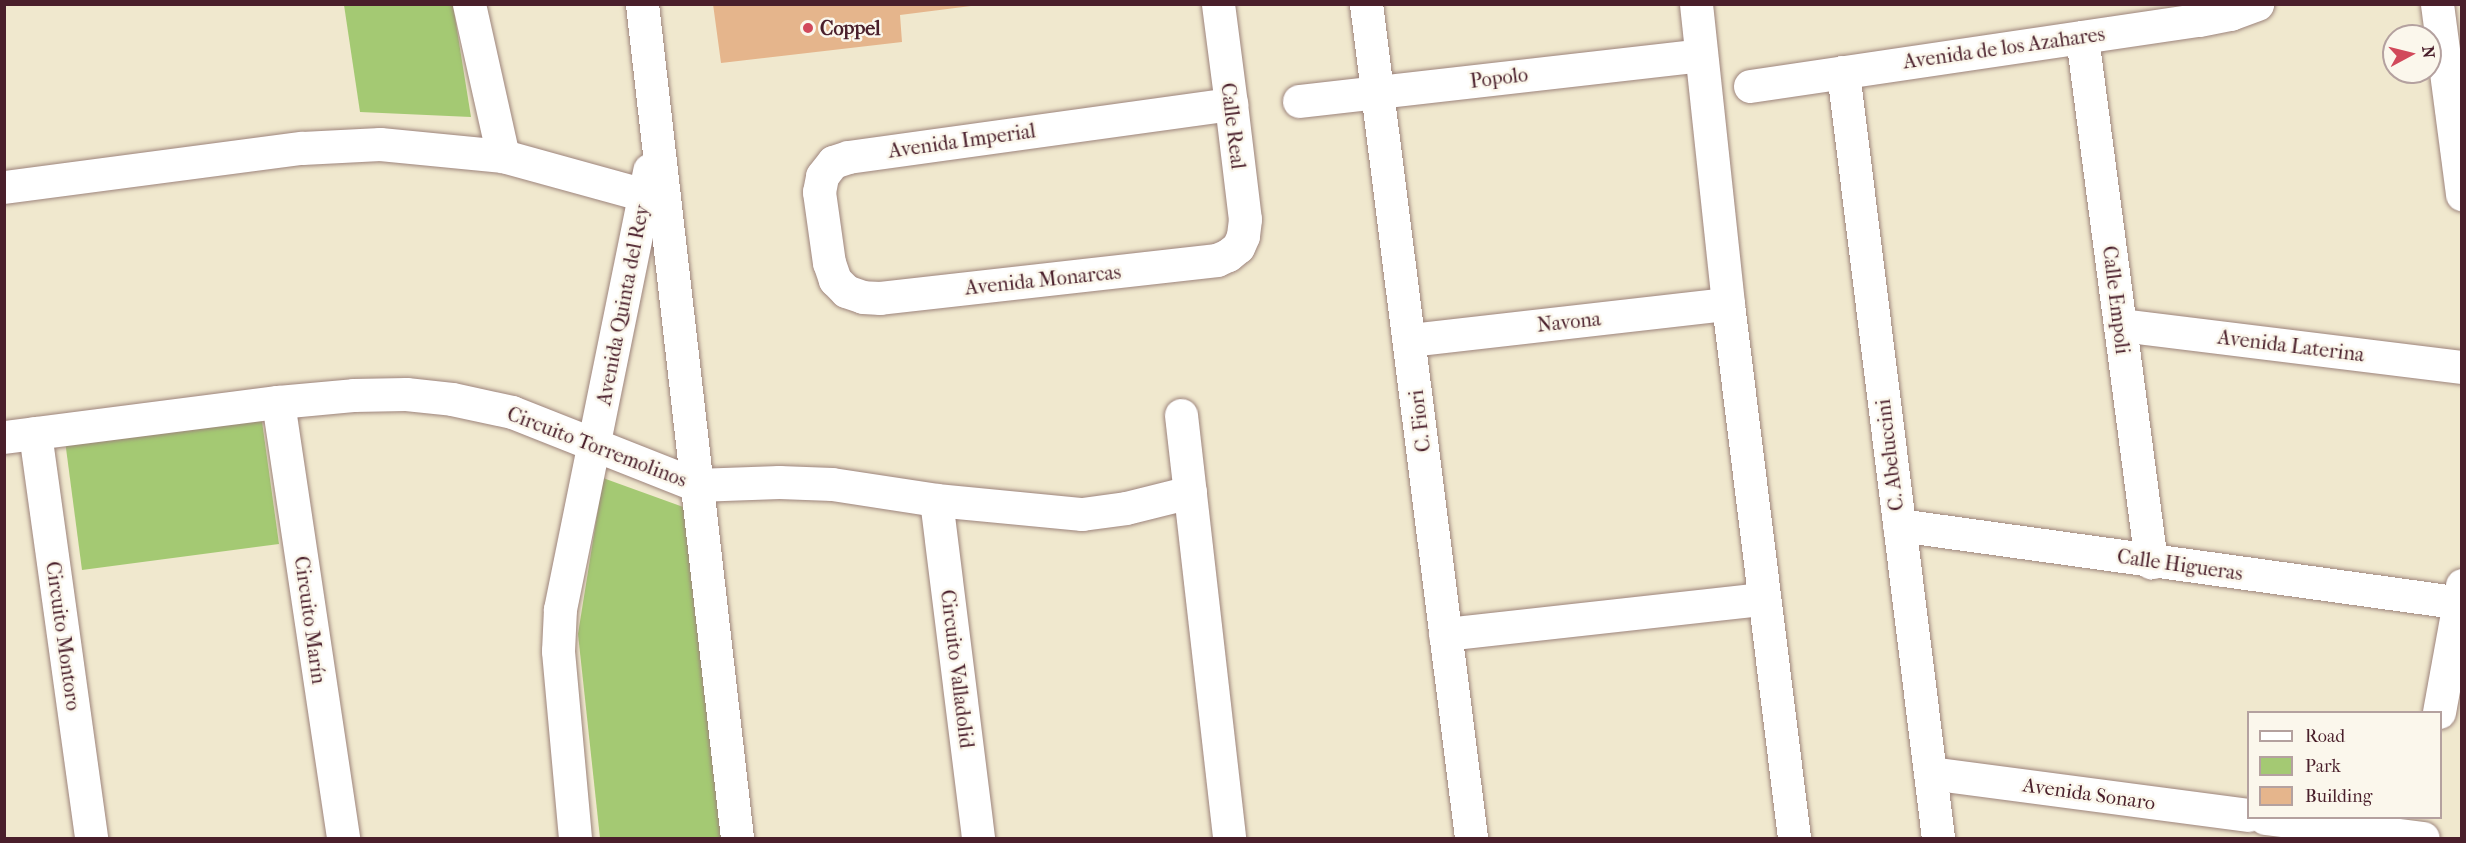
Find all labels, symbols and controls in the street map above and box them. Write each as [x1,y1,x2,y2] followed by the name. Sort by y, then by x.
[820,16,881,40] place label: Coppel
[801,21,815,35] marker: Coppel
[1902,22,2106,74] street label: Avenida de los Azahares
[2382,24,2442,84] north arrow
[2418,45,2439,59] text: N
[1469,63,1529,93] street label: Popolo
[1216,81,1250,171] street label: Calle Real
[887,119,1037,163] street label: Avenida Imperial
[592,203,654,407] street label: Avenida Quinta del Rey
[2097,244,2135,356] street label: Calle Empoli
[964,260,1122,300] street label: Avenida Monarcas
[1536,307,1602,337] street label: Navona
[2216,325,2366,367] street label: Avenida Laterina
[1404,389,1436,453] street label: C. Fiori
[1871,398,1909,512] street label: C. Abeluccini
[504,402,690,492] street label: Circuito Torremolinos
[2116,544,2244,586] street label: Calle Higueras
[289,555,331,685] street label: Circuito Marín
[41,560,85,712] street label: Circuito Montoro
[935,588,979,750] street label: Circuito Valladolid
[2247,711,2442,819] legend
[2305,726,2345,747] text: Road
[2305,756,2341,777] text: Park
[2021,773,2157,815] street label: Avenida Sonaro
[2305,786,2372,807] text: Building

